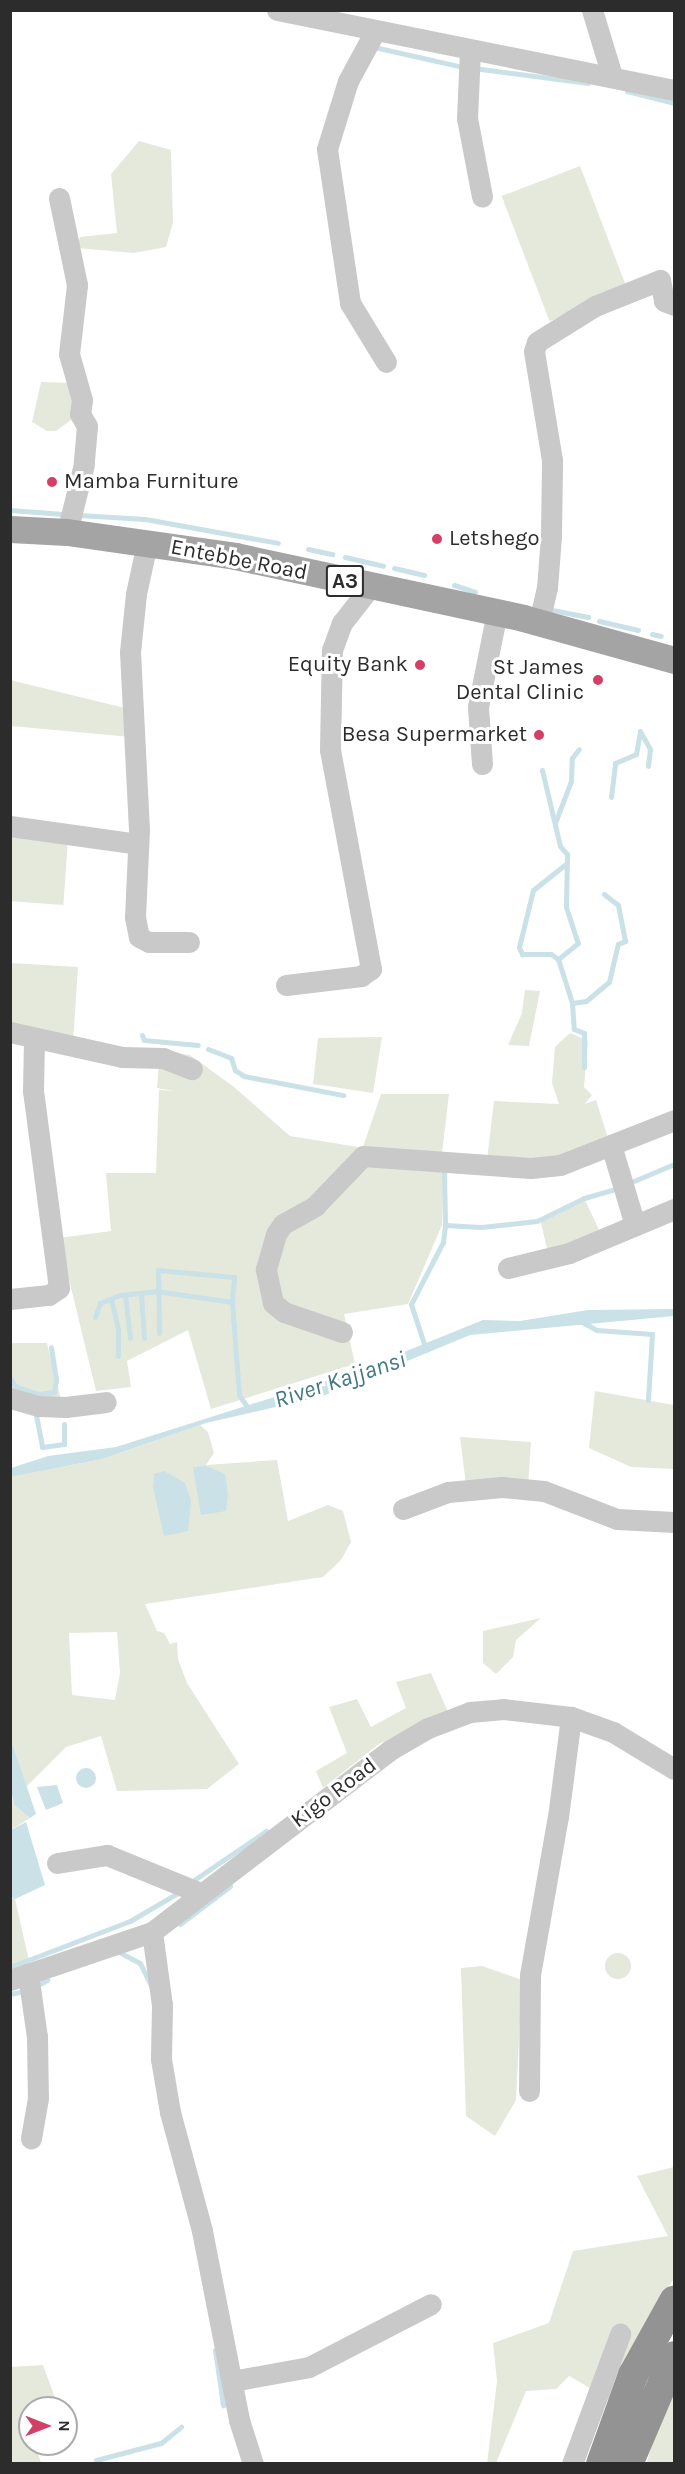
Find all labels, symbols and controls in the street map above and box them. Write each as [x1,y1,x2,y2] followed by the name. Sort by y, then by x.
[64,469,239,495] place label: Mamba Furniture
[45,475,59,489] marker: Mamba Furniture
[449,526,539,552] place label: Letshego
[430,532,444,546] marker: Letshego
[169,534,309,586] street label: Entebbe Road
[326,563,364,599] road number: A3
[288,652,408,678] place label: Equity Bank
[456,654,584,706] place label: St James Dental Clinic
[413,658,427,672] marker: Equity Bank
[589,671,607,689] marker: St James Dental Clinic
[342,722,527,748] place label: Besa Supermarket
[532,728,546,742] marker: Besa Supermarket
[270,1345,410,1415] water label: River Kajjansi
[286,1752,382,1834] street label: Kigo Road
[18,2396,78,2456] north arrow
[55,2420,74,2432] text: N

